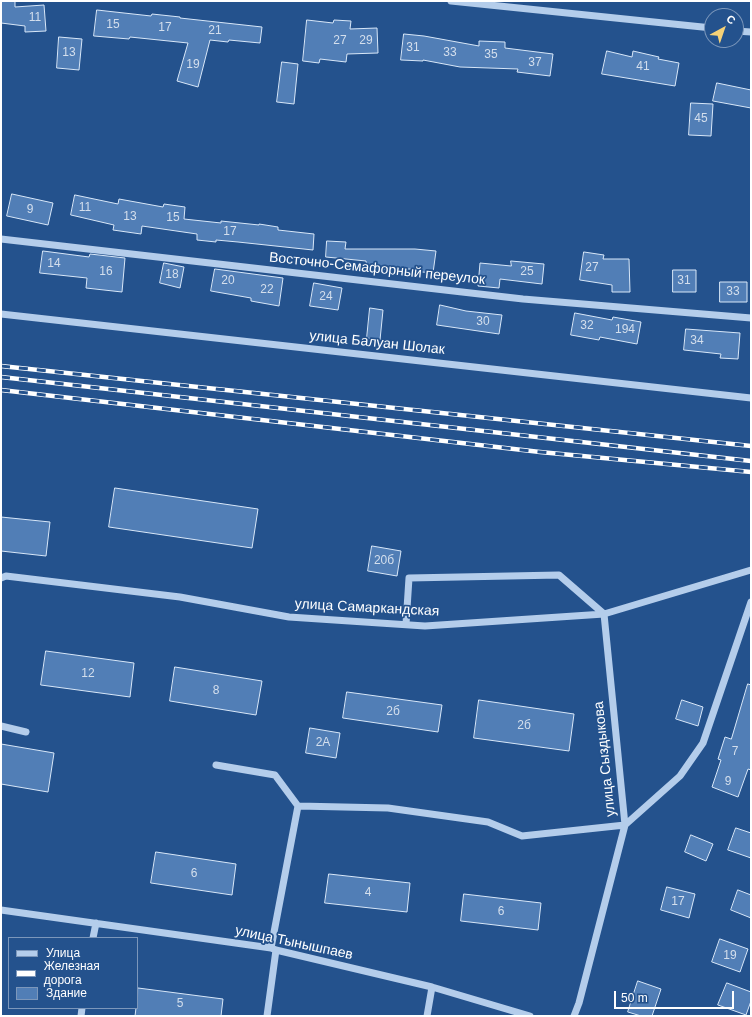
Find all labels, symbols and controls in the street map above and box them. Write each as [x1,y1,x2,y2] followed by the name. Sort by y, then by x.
[704,8,744,48] north arrow
[29,11,41,25] house number: 11
[724,12,738,27] text: С
[106,18,120,32] house number: 15
[158,21,172,35] house number: 17
[208,24,222,38] house number: 21
[333,34,347,48] house number: 27
[359,34,373,48] house number: 29
[406,41,420,55] house number: 31
[62,46,76,60] house number: 13
[443,46,457,60] house number: 33
[484,48,498,62] house number: 35
[528,56,542,70] house number: 37
[186,58,200,72] house number: 19
[636,60,650,74] house number: 41
[694,112,708,126] house number: 45
[79,201,91,215] house number: 11
[27,203,33,217] house number: 9
[123,210,137,224] house number: 13
[166,211,180,225] house number: 15
[223,225,237,239] house number: 17
[268,249,486,289] street label: Восточно-Семафорный переулок
[47,257,61,271] house number: 14
[585,261,599,275] house number: 27
[99,265,113,279] house number: 16
[520,265,534,279] house number: 25
[165,268,179,282] house number: 18
[221,274,235,288] house number: 20
[677,274,691,288] house number: 31
[260,283,274,297] house number: 22
[726,285,740,299] house number: 33
[319,290,333,304] house number: 24
[476,315,490,329] house number: 30
[580,319,594,333] house number: 32
[615,323,635,337] house number: 194
[308,328,446,358] street label: улица Балуан Шолак
[690,334,704,348] house number: 34
[374,554,394,568] house number: 20б
[294,596,440,620] street label: улица Самаркандская
[81,667,95,681] house number: 12
[213,684,219,698] house number: 8
[591,700,619,818] street label: улица Сыздыкова
[386,705,400,719] house number: 2б
[517,719,531,733] house number: 2б
[316,736,330,750] house number: 2А
[732,745,738,759] house number: 7
[725,775,731,789] house number: 9
[191,867,197,881] house number: 6
[365,886,371,900] house number: 4
[671,895,685,909] house number: 17
[498,905,504,919] house number: 6
[234,922,354,964] street label: улица Тынышпаев
[8,937,138,1009] legend
[46,946,80,960] text: Улица
[723,949,737,963] house number: 19
[44,959,100,987] text: Железная дорога
[616,983,736,1009] scale bar
[46,986,87,1000] text: Здание
[621,991,648,1005] text: 50 m
[177,997,183,1011] house number: 5

